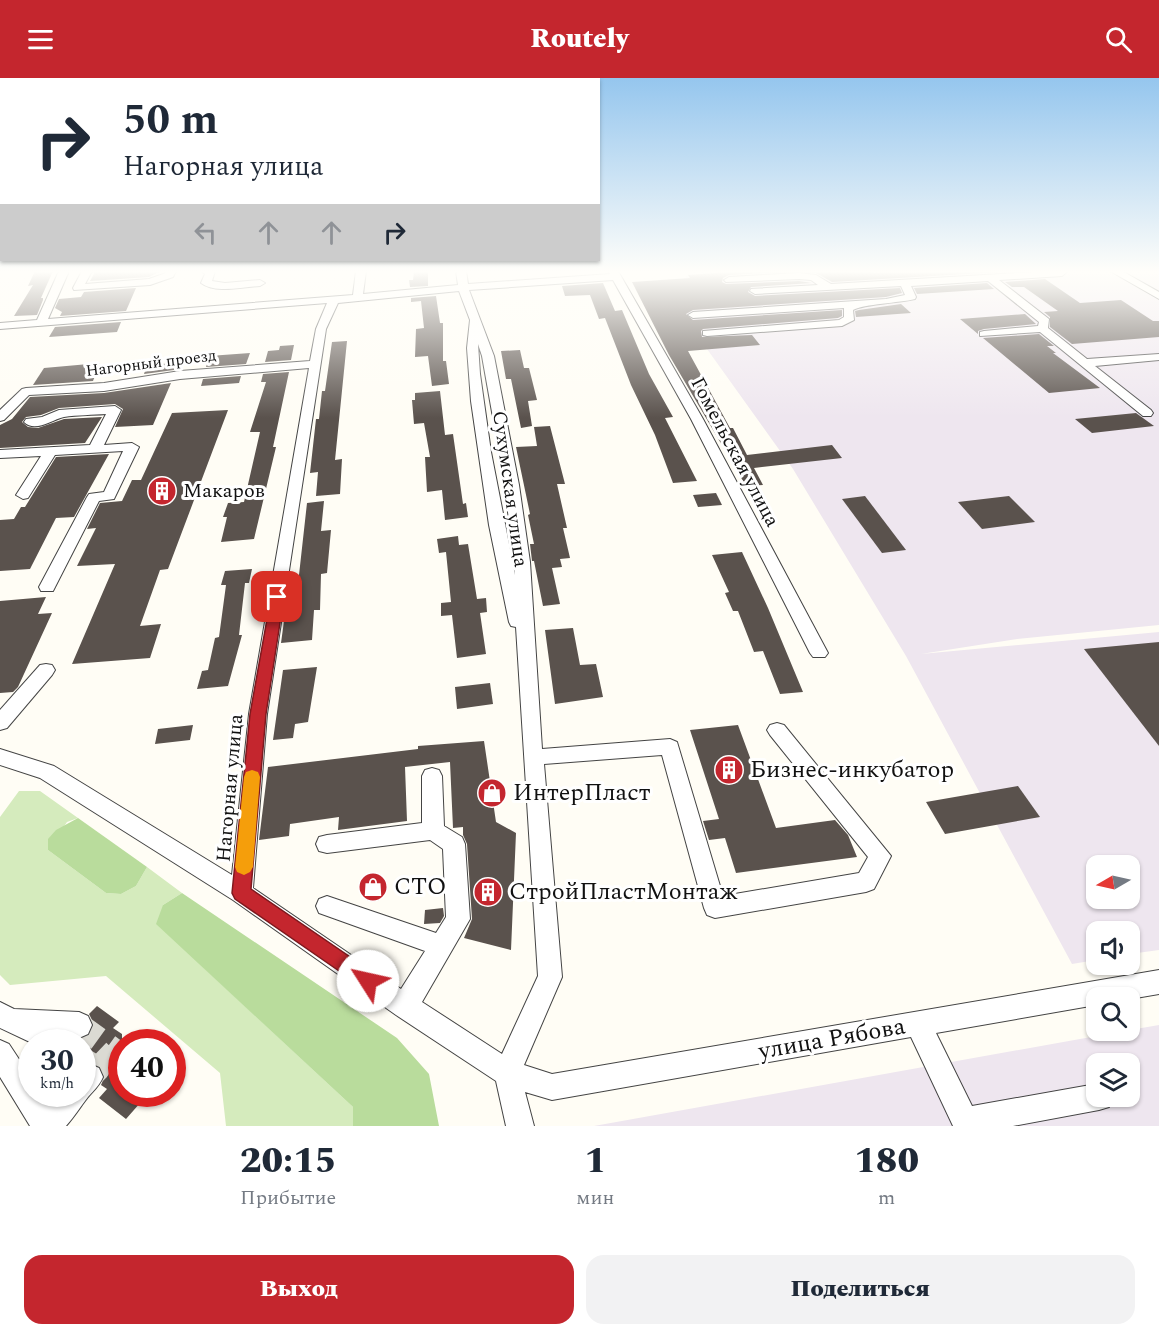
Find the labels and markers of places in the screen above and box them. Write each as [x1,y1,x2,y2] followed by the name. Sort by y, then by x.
[146,475,178,507] building icon: Макаров
[183,476,265,506] place label: Макаров
[251,571,302,622] pin
[750,752,954,788] place label: Бизнес-инкубатор
[713,754,745,786] building icon: Бизнес-инкубатор
[513,775,651,811] place label: ИнтерПласт
[476,777,508,809] shop icon: ИнтерПласт
[394,869,446,905] place label: СТО
[357,871,389,903] shop icon: СТО
[509,874,738,910] place label: СтройПластМонтаж
[472,876,504,908] building icon: СтройПластМонтаж

